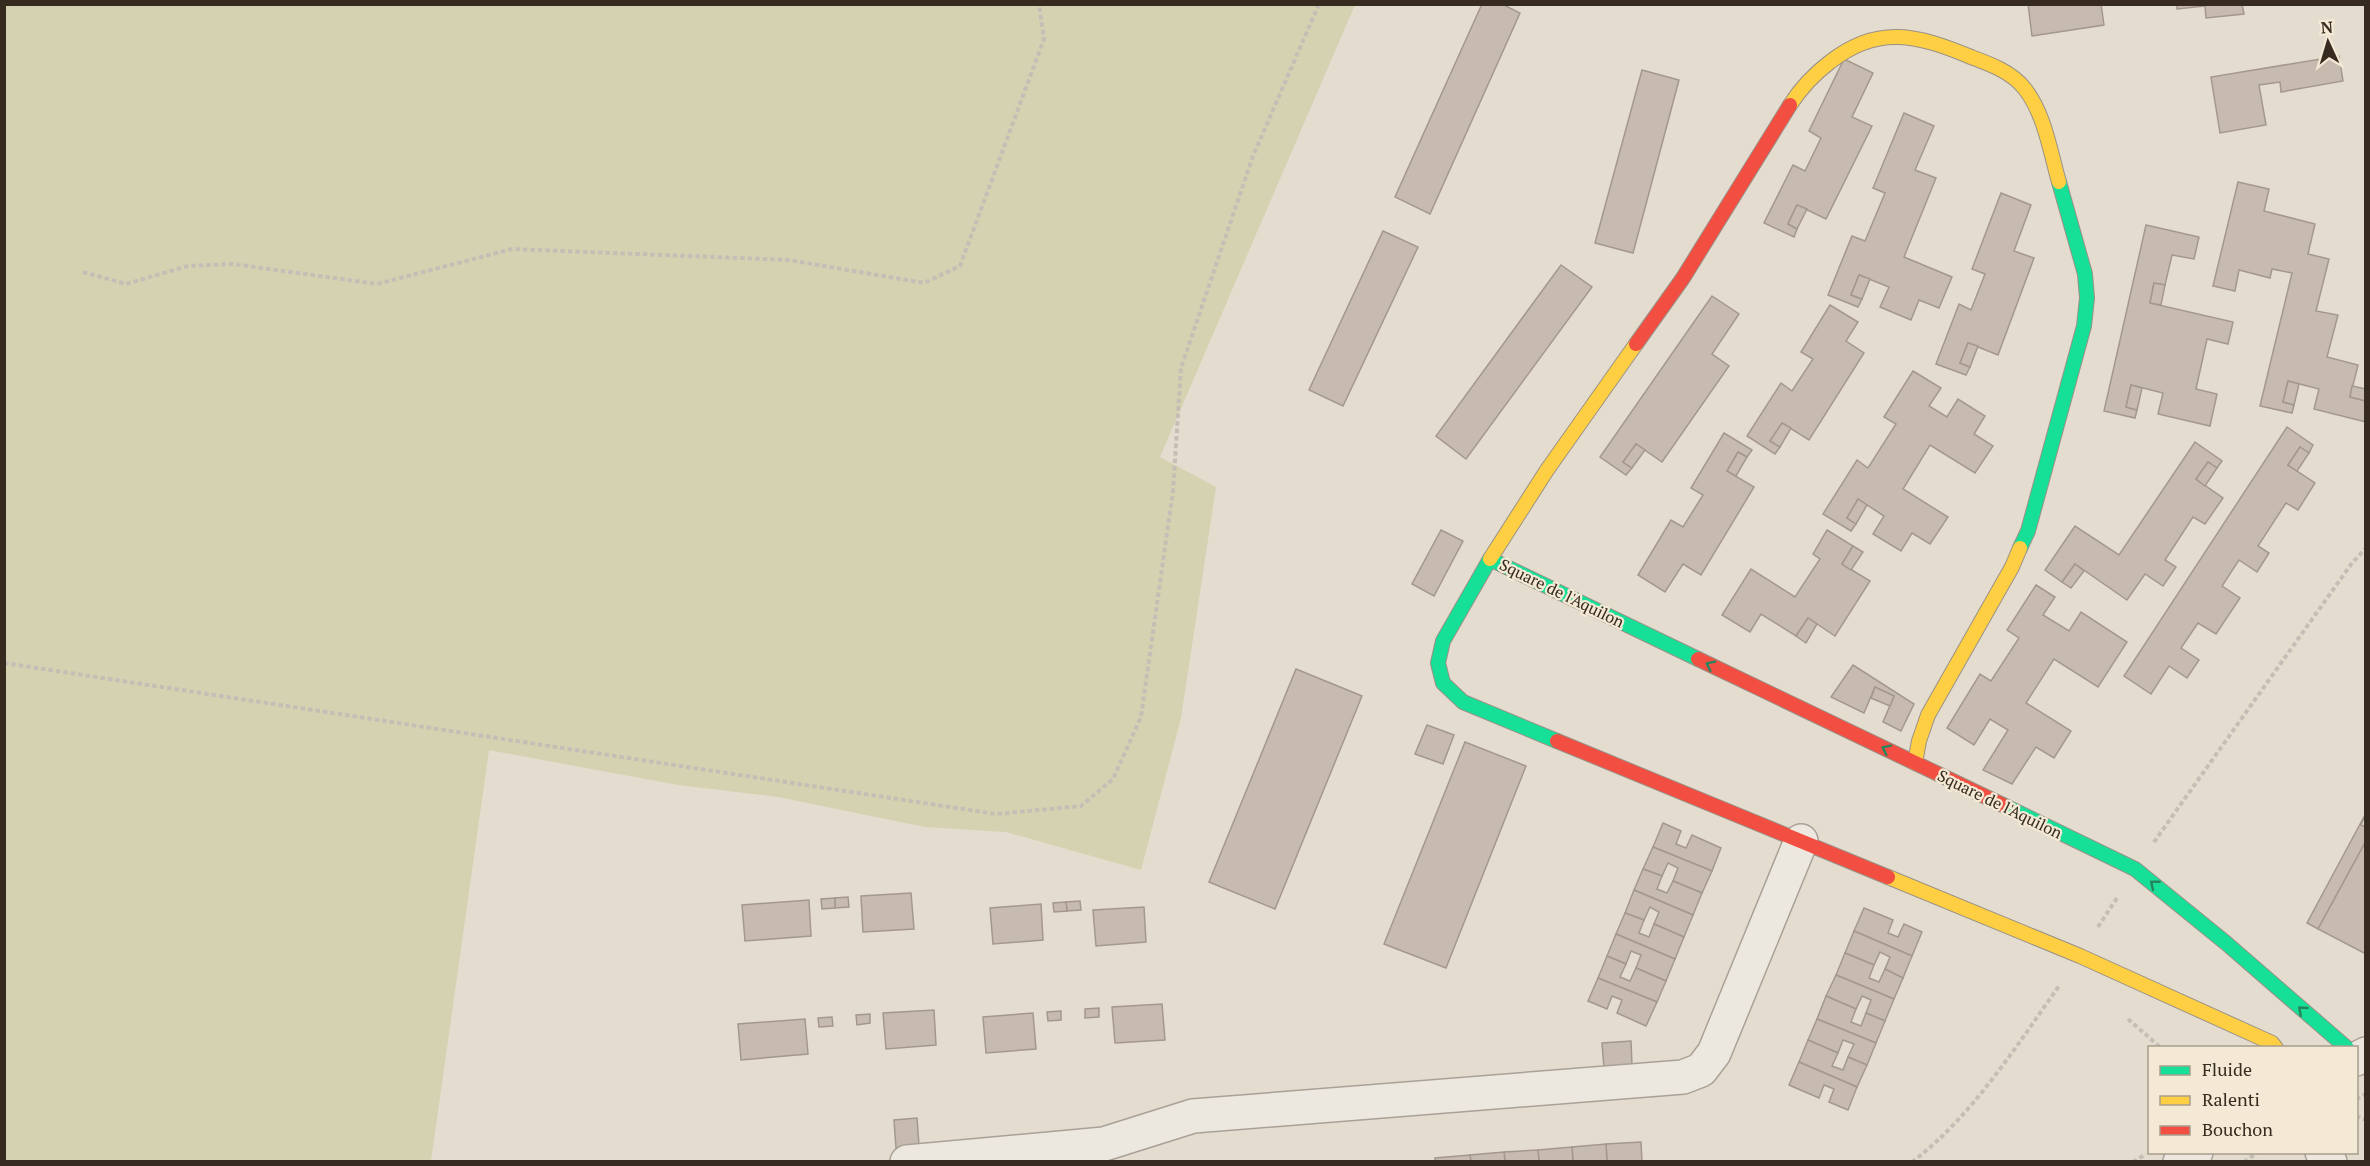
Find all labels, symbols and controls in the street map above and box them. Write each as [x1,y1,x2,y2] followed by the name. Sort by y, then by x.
[2298,12,2358,72] north arrow
[2320,16,2334,38] text: N
[1496,553,1628,633] street label: Square de l'Aquilon
[1706,660,1717,672] one-way arrow
[1882,744,1893,756] one-way arrow
[1934,764,2066,844] street label: Square de l'Aquilon
[2150,880,2161,891] one-way arrow
[2298,1006,2309,1017] one-way arrow
[2148,1046,2358,1154] legend
[2202,1057,2252,1081] text: Fluide
[2202,1087,2260,1111] text: Ralenti
[2202,1117,2273,1141] text: Bouchon

